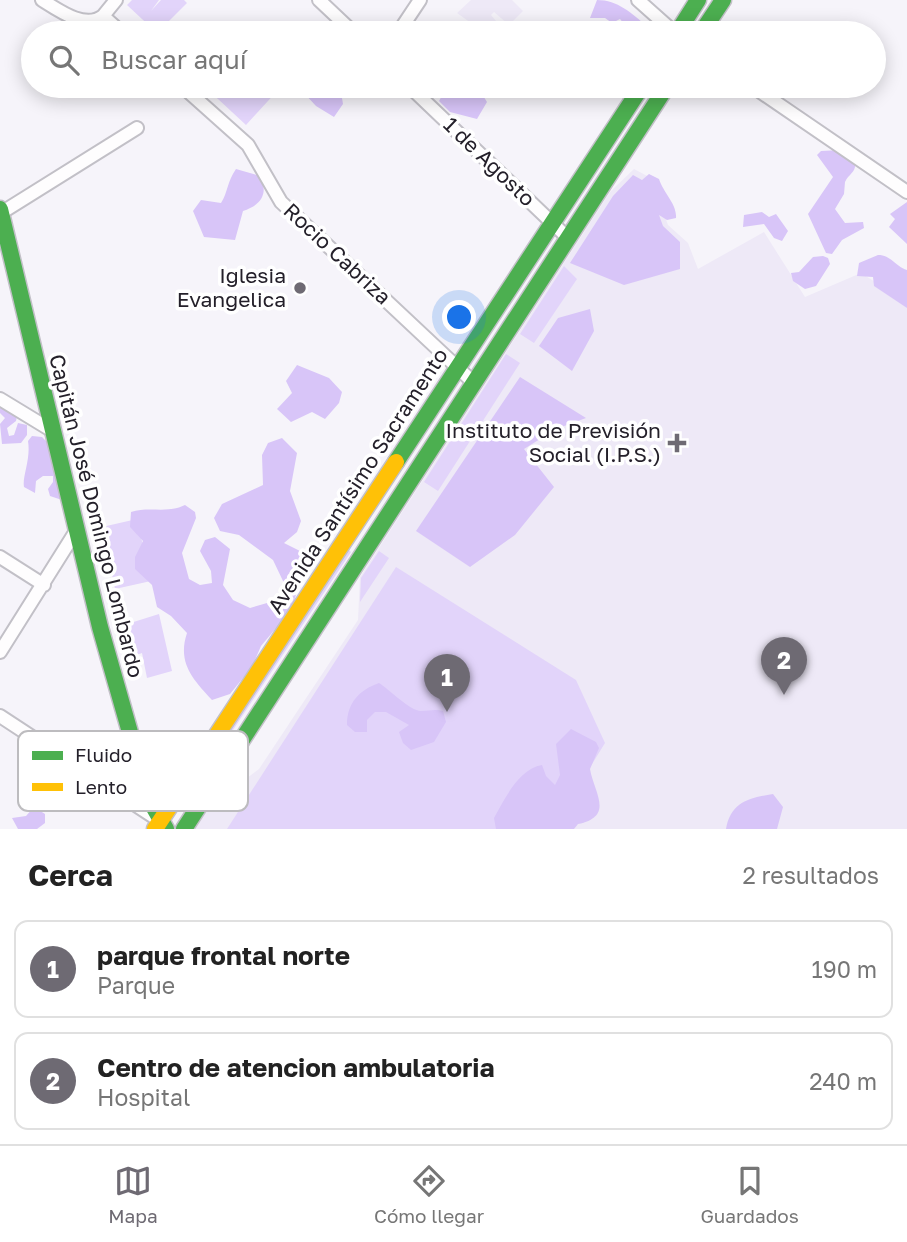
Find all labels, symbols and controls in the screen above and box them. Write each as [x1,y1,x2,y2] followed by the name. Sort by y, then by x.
[21,21,886,98] search box
[45,41,83,79] icon: search
[101,44,247,75] text: Buscar aquí
[438,111,541,211] street label: 1 de Agosto
[279,197,397,310] street label: Rocio Cabriza
[177,262,286,312] place label: Iglesia Evangelica
[292,280,308,296] marker: Iglesia Evangelica
[442,300,476,334] your location
[262,343,453,618] street label: Avenida Santísimo Sacramento
[44,351,150,680] street label: Capitán José Domingo Lombardo
[445,417,661,467] place label: Instituto de Previsión Social (I.P.S.)
[667,433,687,453] marker: Instituto de Previsión Social (I.P.S.)
[761,637,807,695] pin: 2
[424,654,470,712] pin: 1
[18,731,248,811] legend
[75,743,132,766] text: Fluido
[75,775,127,798] text: Lento
[28,857,113,893] text: Cerca
[742,861,879,889] text: 2 resultados
[97,940,350,971] text: parque frontal norte
[47,955,59,983] text: 1
[812,955,877,983] text: 190 m
[97,971,175,999] text: Parque
[97,1052,494,1083] text: Centro de atencion ambulatoria
[46,1067,60,1095] text: 2
[809,1067,877,1095] text: 240 m
[97,1083,190,1111] text: Hospital
[108,1162,158,1227] tab: Mapa
[374,1162,484,1227] tab: Cómo llegar
[700,1162,799,1227] tab: Guardados

